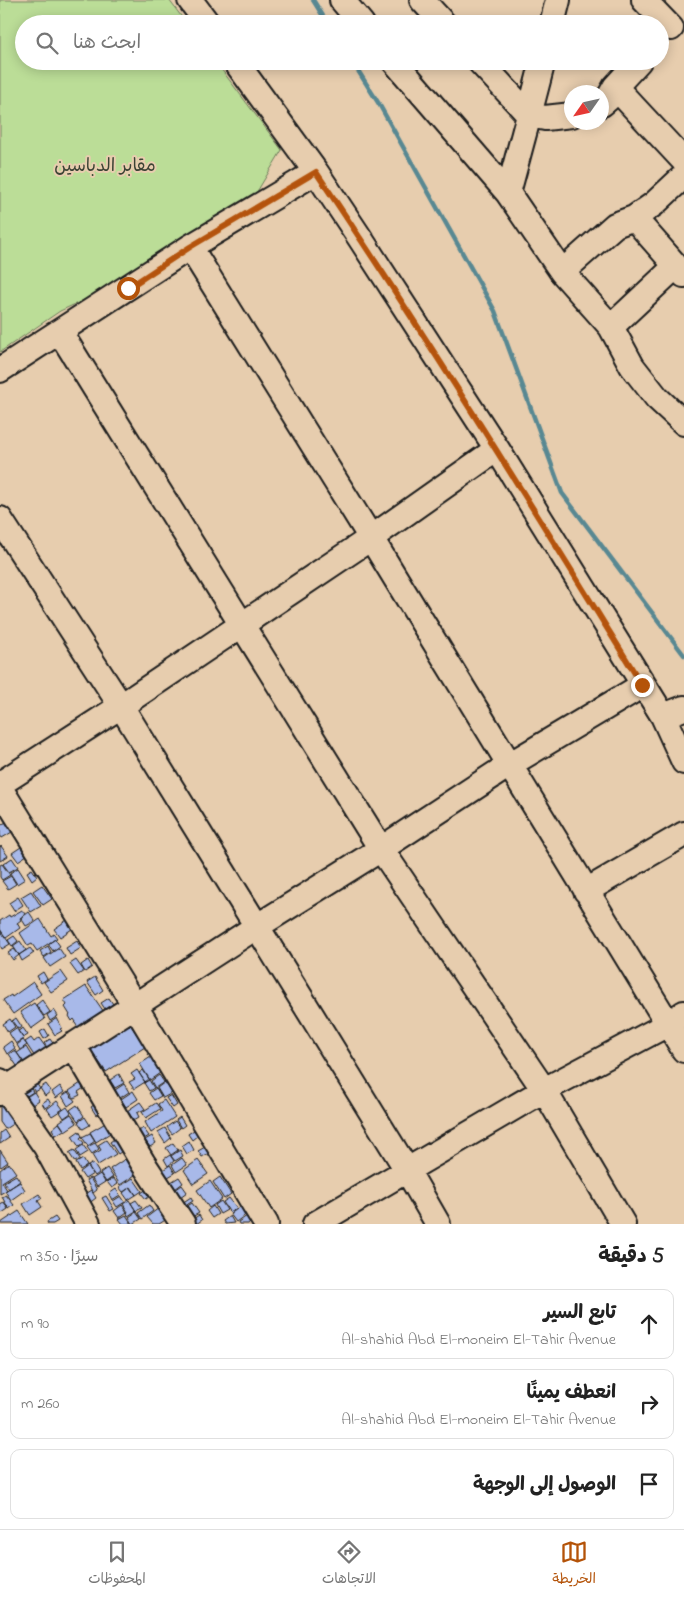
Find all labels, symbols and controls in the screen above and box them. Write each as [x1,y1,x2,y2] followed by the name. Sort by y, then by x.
[15,15,669,70] search box
[33,29,61,57] icon: search
[73,30,141,57] text: ابحث هنا
[564,85,609,130] north arrow
[54,154,156,180] park label: مقابر الدباسين
[117,277,140,300] route start
[631,674,654,697] route end
[598,1242,664,1272] text: 5 دقيقة
[20,1245,98,1269] text: سيرًا · 350 m
[544,1300,616,1327] text: تابع السير
[635,1310,663,1338] icon: ahead
[21,1312,49,1336] text: 90 m
[341,1328,616,1352] text: Al-shahid Abd El-moneim El-Tahir Avenue
[526,1380,616,1407] text: انعطف يمينًا
[635,1390,663,1418] icon: right
[21,1392,59,1416] text: 260 m
[341,1408,616,1432] text: Al-shahid Abd El-moneim El-Tahir Avenue
[635,1470,663,1498] icon: arrive
[473,1472,616,1499] text: الوصول إلى الوجهة
[88,1538,146,1591] tab: المحفوظات
[322,1538,376,1591] tab: الاتجاهات
[552,1538,596,1591] tab: الخريطة

